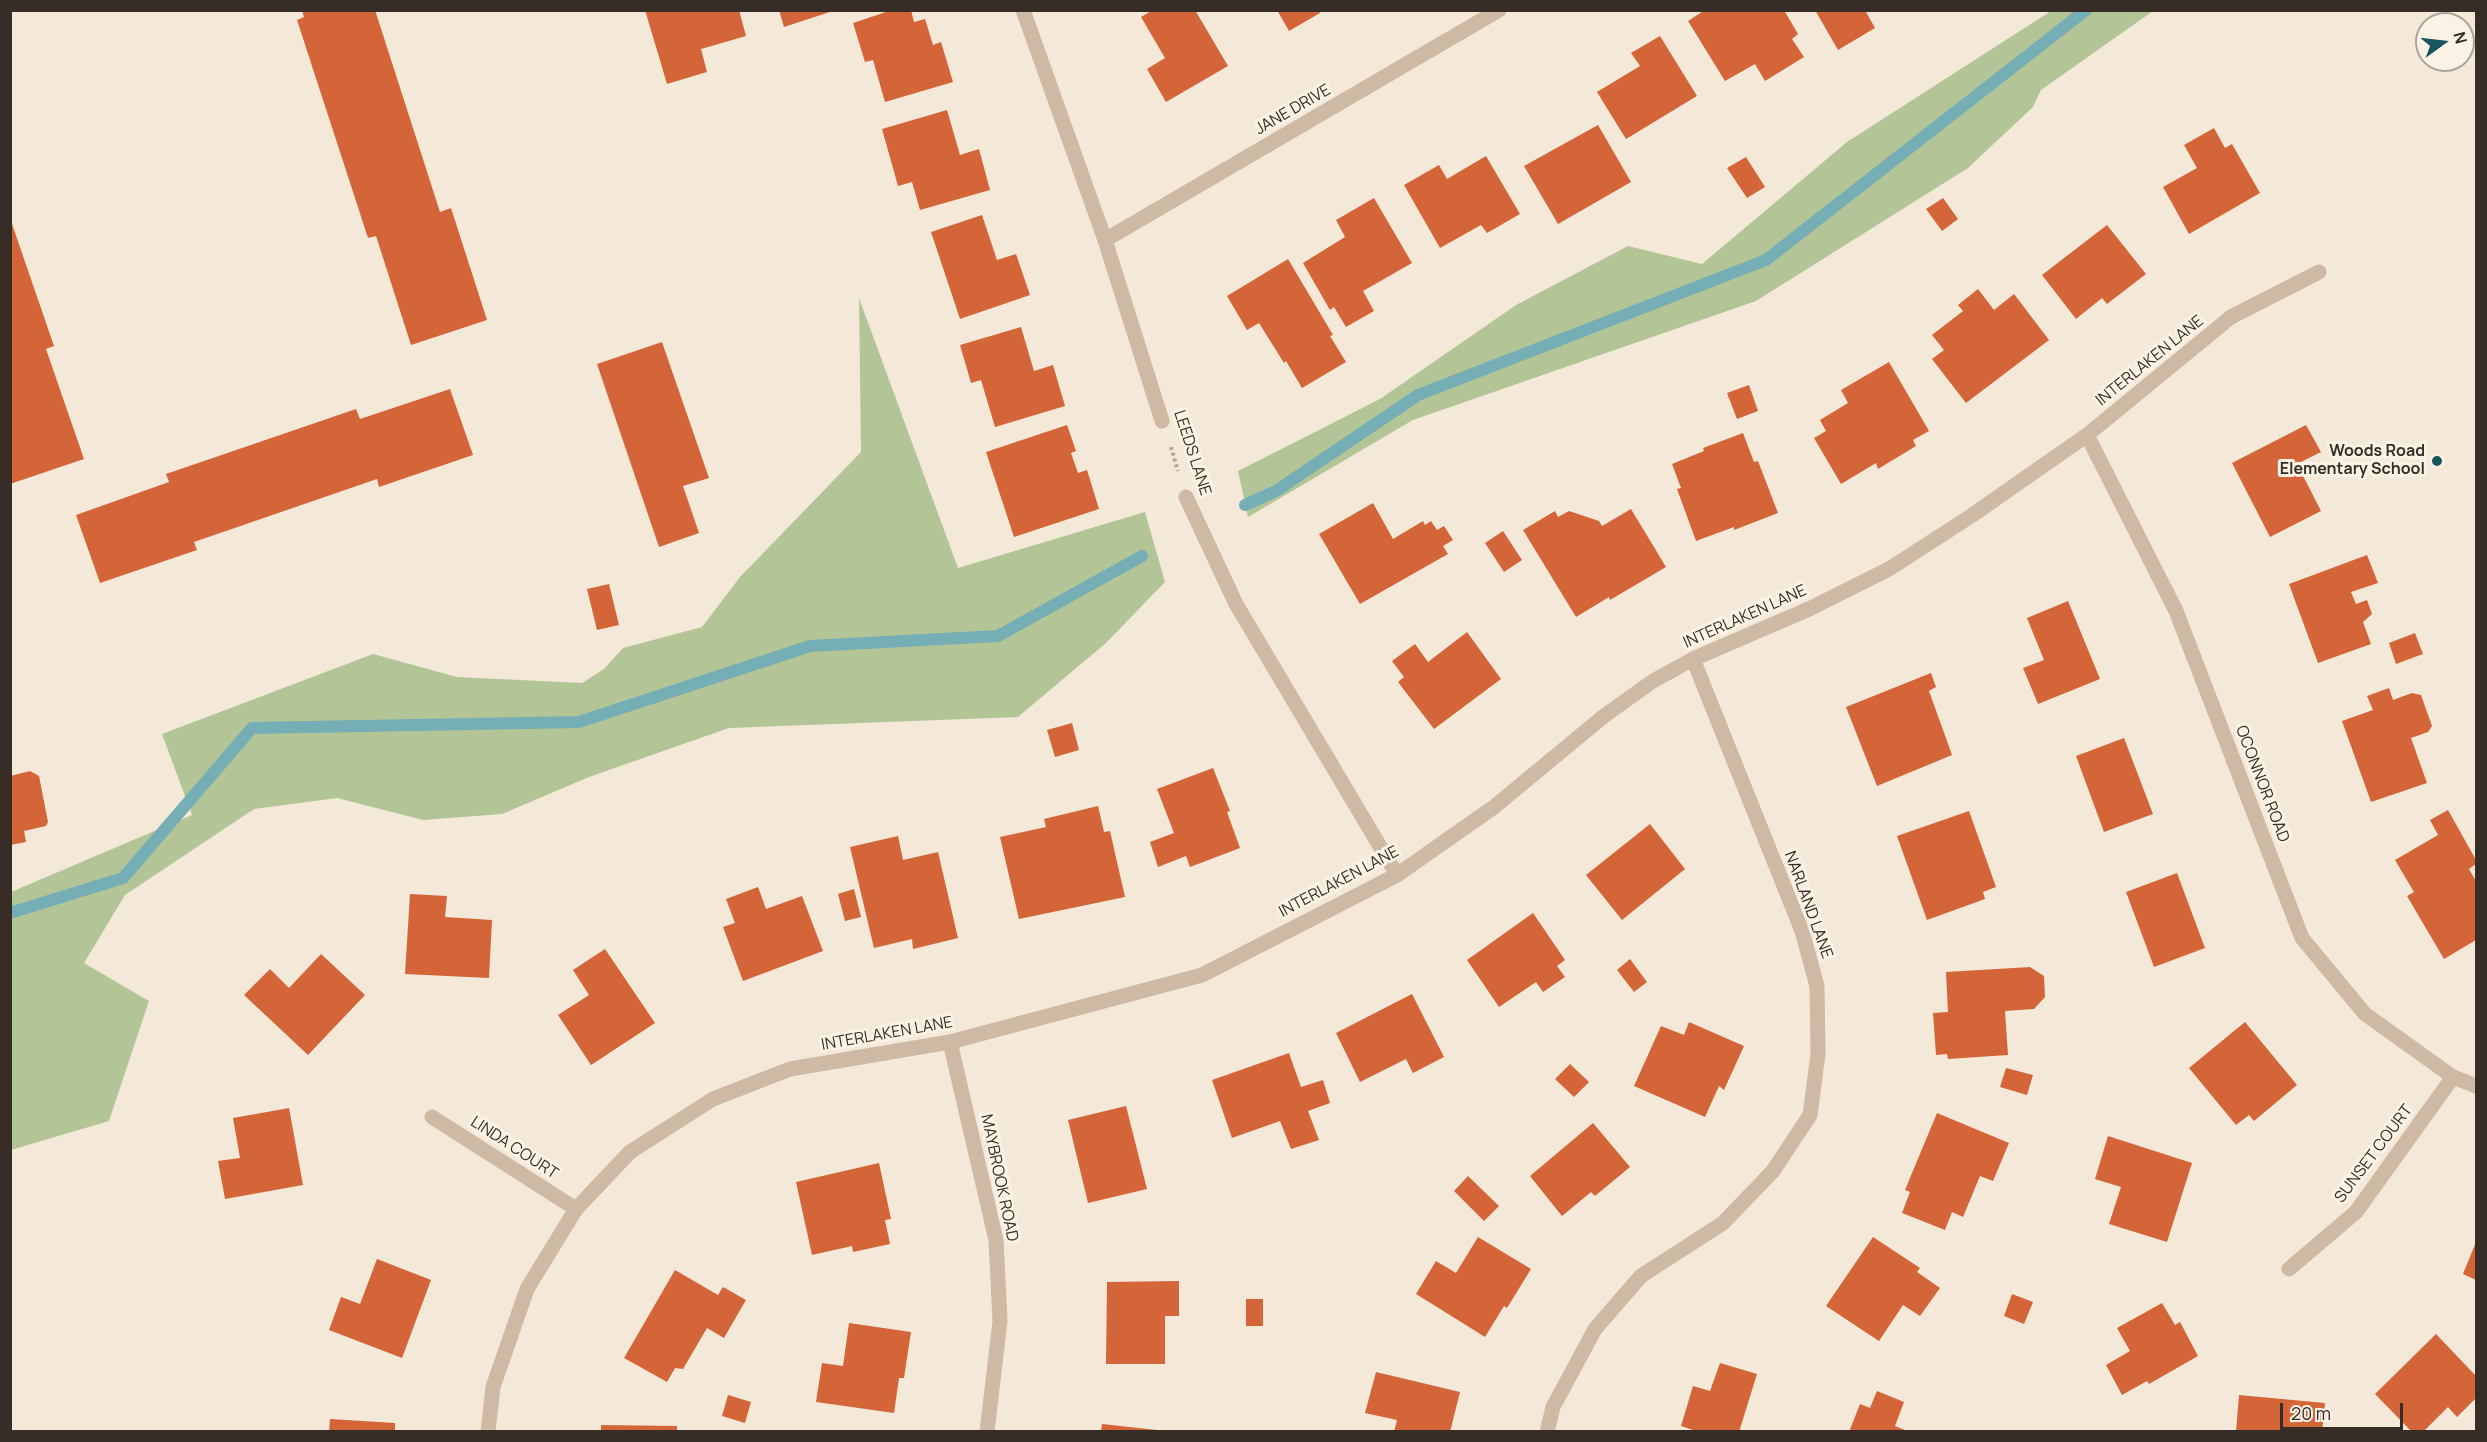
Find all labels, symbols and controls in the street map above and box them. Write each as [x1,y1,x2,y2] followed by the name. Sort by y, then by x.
[2415,12,2475,72] north arrow
[2448,29,2473,46] text: N
[1252,81,1334,139] street label: JANE DRIVE
[2092,312,2208,410] street label: INTERLAKEN LANE
[1169,408,1215,498] street label: LEEDS LANE
[2280,442,2425,480] place label: Woods Road Elementary School
[2430,454,2444,468] marker: Woods Road Elementary School
[1680,581,1810,653] street label: INTERLAKEN LANE
[2231,723,2293,845] street label: OCONNOR ROAD
[1276,842,1402,922] street label: INTERLAKEN LANE
[1780,849,1836,961] street label: NARLAND LANE
[820,1013,954,1055] street label: INTERLAKEN LANE
[2331,1101,2417,1207] street label: SUNSET COURT
[467,1113,561,1183] street label: LINDA COURT
[976,1113,1022,1243] street label: MAYBROOK ROAD
[2283,1391,2406,1429] scale bar
[2291,1401,2331,1425] text: 20 m

